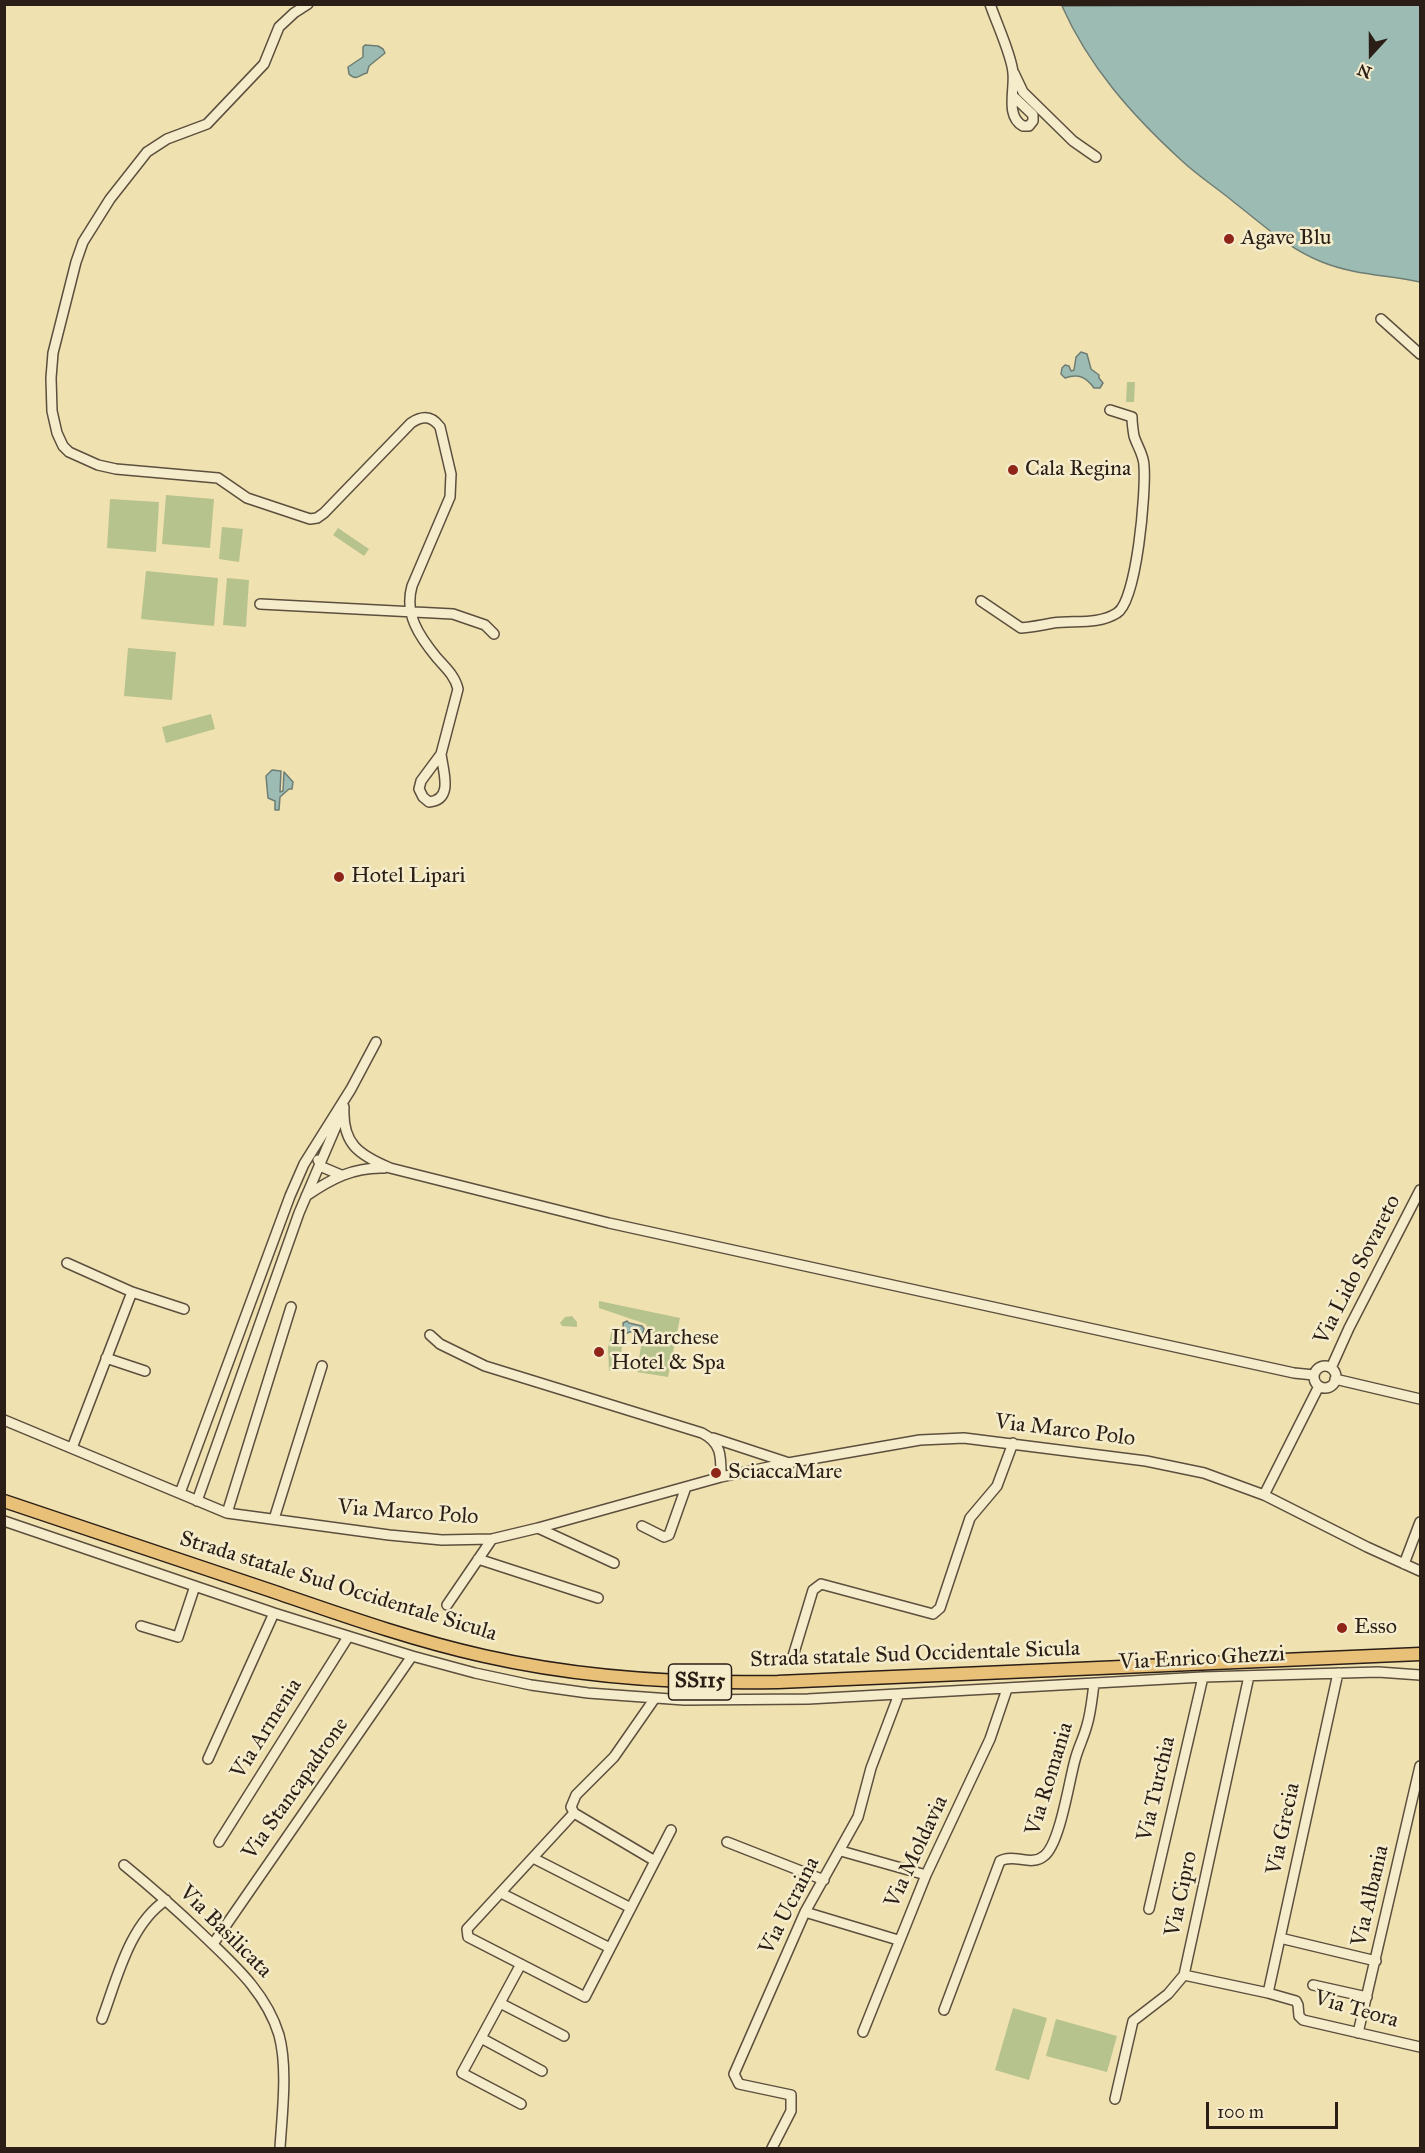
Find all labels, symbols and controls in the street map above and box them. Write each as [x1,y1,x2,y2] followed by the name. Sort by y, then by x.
[1341,24,1401,84] north arrow
[1355,60,1374,83] text: N
[1241,226,1331,252] place label: Agave Blu
[1222,232,1236,246] marker: Agave Blu
[1025,457,1131,483] place label: Cala Regina
[1006,463,1020,477] marker: Cala Regina
[351,864,466,890] place label: Hotel Lipari
[332,870,346,884] marker: Hotel Lipari
[1309,1191,1407,1349] street label: Via Lido Sovareto
[611,1326,725,1378] place label: Il Marchese Hotel & Spa
[592,1345,606,1359] marker: Il Marchese Hotel & Spa
[993,1409,1137,1453] street label: Via Marco Polo
[728,1460,842,1486] place label: SciaccaMare
[709,1466,723,1480] marker: SciaccaMare
[337,1495,479,1531] street label: Via Marco Polo
[176,1526,500,1648] street label: Strada statale Sud Occidentale Sicula
[1354,1615,1397,1641] place label: Esso
[1335,1621,1349,1635] marker: Esso
[750,1636,1080,1674] street label: Strada statale Sud Occidentale Sicula
[1118,1641,1286,1677] street label: Via Enrico Ghezzi
[668,1664,732,1700] road number: SS115
[226,1674,308,1784] street label: Via Armenia
[237,1713,355,1865] street label: Via Stancapadrone
[1020,1719,1080,1839] street label: Via Romania
[1132,1734,1182,1844] street label: Via Turchia
[1261,1781,1307,1877] street label: Via Grecia
[879,1792,955,1912] street label: Via Moldavia
[1347,1843,1395,1949] street label: Via Albania
[1160,1849,1204,1939] street label: Via Cipro
[754,1853,826,1959] street label: Via Ucraina
[173,1880,277,1984] street label: Via Basilicata
[1311,1985,1401,2035] street label: Via Teora
[1209,2090,1341,2128] scale bar
[1217,2101,1264,2123] text: 100 m

